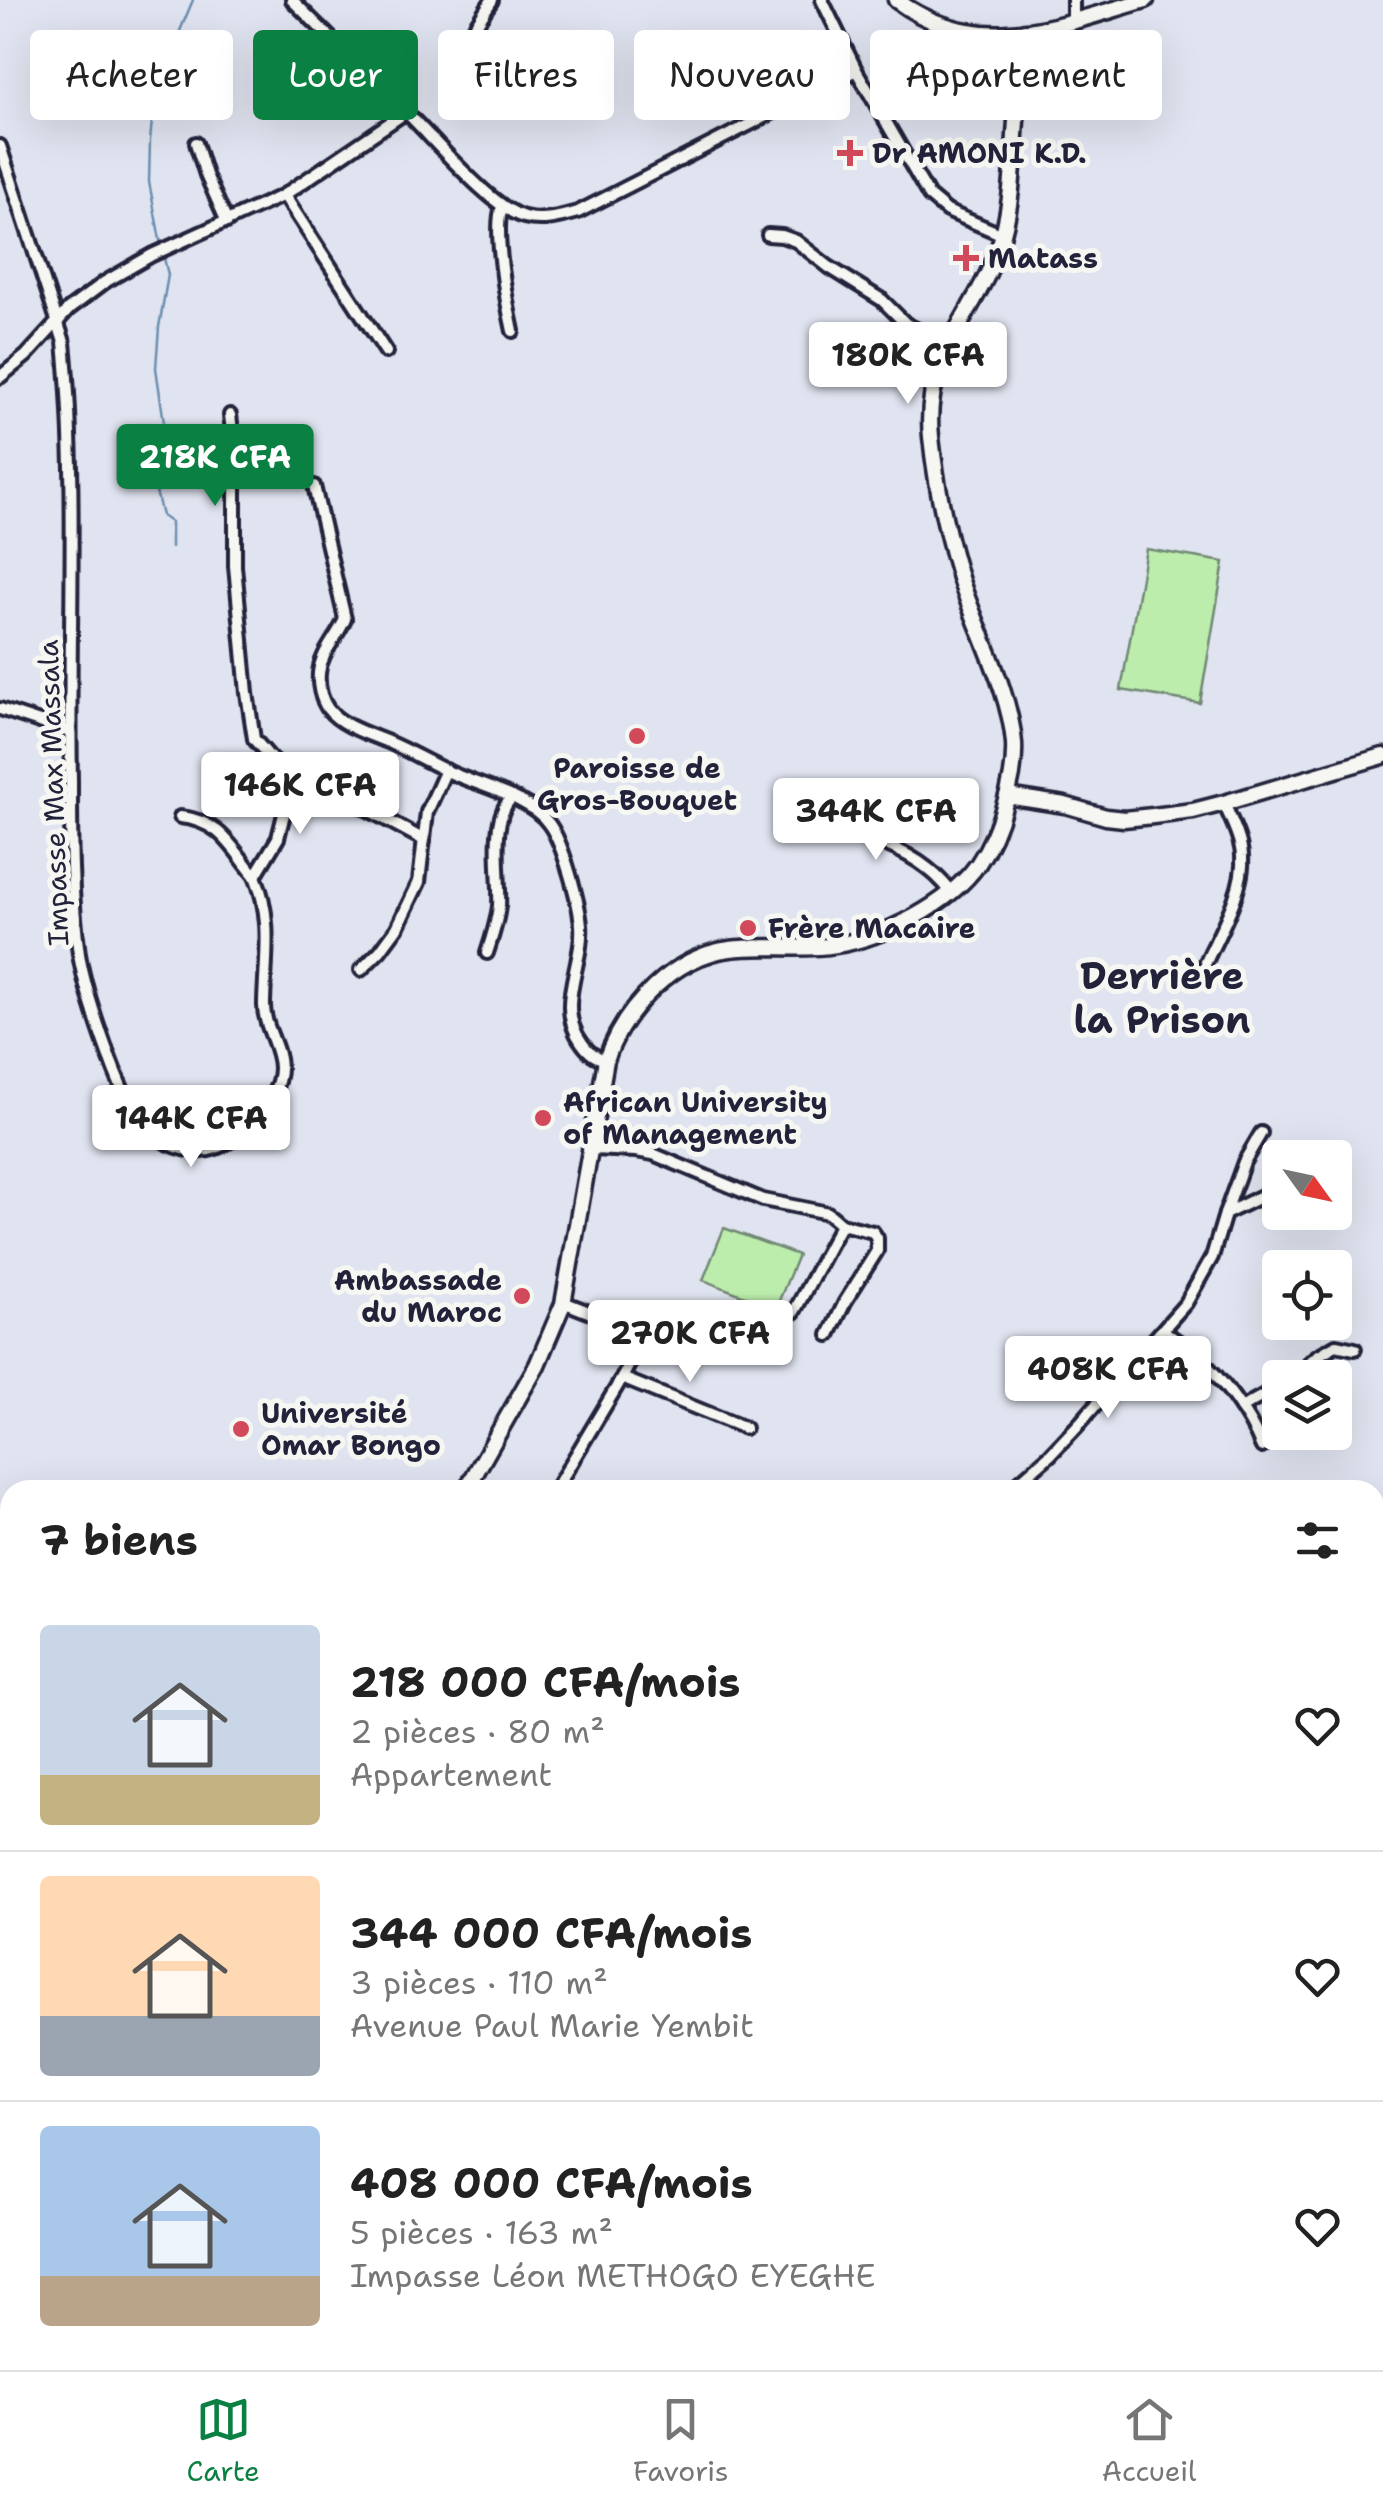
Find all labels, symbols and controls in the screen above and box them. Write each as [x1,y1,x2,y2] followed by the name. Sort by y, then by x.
[30,30,233,120] chip: Acheter
[253,30,418,120] chip: Louer
[438,30,614,120] chip: Filtres
[634,30,850,120] chip: Nouveau
[870,30,1162,120] chip: Appartement
[872,134,1087,172] place label: Dr AMONI K.D.
[837,140,863,166] marker: Dr AMONI K.D.
[988,239,1098,277] place label: Matass
[953,245,979,271] marker: Matass
[805,322,1011,407] pin: 180K CFA
[831,333,985,376] text: 180K CFA
[112,424,318,509] pin: 218K CFA
[139,435,291,478] text: 218K CFA
[29,639,77,947] street label: Impasse Max Massala
[626,725,648,747] marker: Paroisse de Gros-Bouquet
[537,749,737,819] place label: Paroisse de Gros-Bouquet
[197,752,403,837] pin: 146K CFA
[223,763,377,806] text: 146K CFA
[773,778,979,863] pin: 344K CFA
[795,789,957,832] text: 344K CFA
[768,909,975,947] place label: Frère Macaire
[737,917,759,939] marker: Frère Macaire
[1074,950,1250,1045] district label: Derrière la Prison
[563,1083,828,1153] place label: African University of Management
[88,1085,294,1170] pin: 144K CFA
[114,1096,268,1139] text: 144K CFA
[532,1107,554,1129] marker: African University of Management
[1262,1140,1352,1230] north arrow
[1262,1140,1352,1450] map controls
[1262,1250,1352,1340] button: locate
[334,1261,502,1331] place label: Ambassade du Maroc
[511,1285,533,1307] marker: Ambassade du Maroc
[587,1300,793,1385] pin: 270K CFA
[610,1311,770,1354] text: 270K CFA
[1005,1336,1211,1421] pin: 408K CFA
[1027,1347,1189,1390] text: 408K CFA
[1262,1360,1352,1450] button: layers
[261,1394,441,1464] place label: Université Omar Bongo
[230,1418,252,1440] marker: Université Omar Bongo
[40,1512,198,1568] text: 7 biens
[1290,1513,1345,1568] icon: filters
[350,1654,740,1710] text: 218 000 CFA/mois
[120,1665,240,1785] icon: home
[1290,1698,1345,1753] icon: heart
[350,1710,605,1753] text: 2 pièces · 80 m²
[350,1753,552,1796] text: Appartement
[350,1905,752,1961] text: 344 000 CFA/mois
[120,1916,240,2036] icon: home
[1290,1949,1345,2004] icon: heart
[350,1961,608,2004] text: 3 pièces · 110 m²
[350,2004,754,2047] text: Avenue Paul Marie Yembit
[350,2155,753,2211] text: 408 000 CFA/mois
[120,2166,240,2286] icon: home
[1290,2199,1345,2254] icon: heart
[350,2211,613,2254] text: 5 pièces · 163 m²
[350,2254,876,2297] text: Impasse Léon METHOGO EYEGHE
[187,2392,260,2490] tab: Carte
[633,2392,729,2490] tab: Favoris
[1102,2392,1196,2490] tab: Accueil

